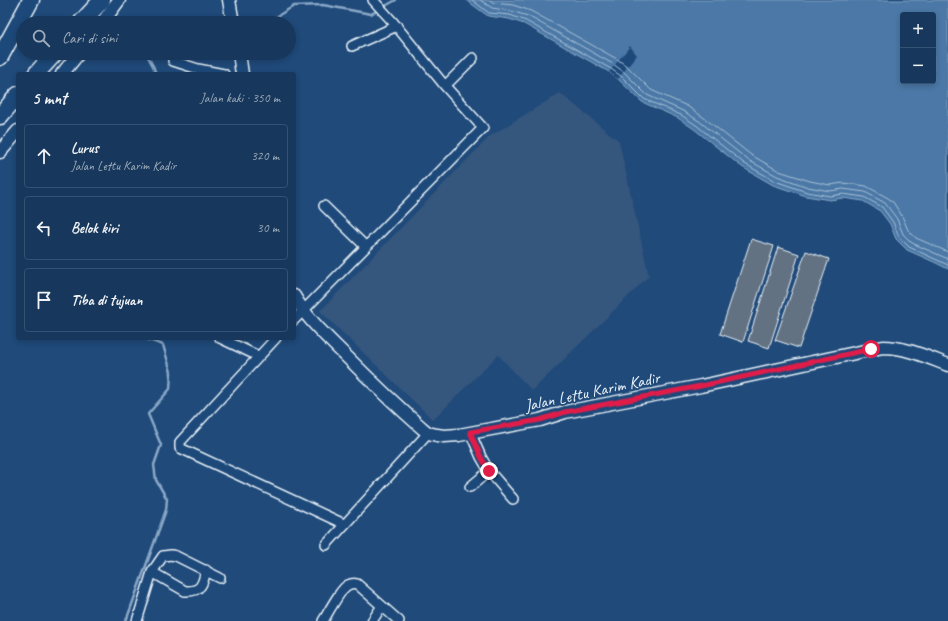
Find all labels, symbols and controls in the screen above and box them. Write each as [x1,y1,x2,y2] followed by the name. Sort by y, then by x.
[900,12,936,84] map controls
[900,12,936,48] button: +
[16,16,296,60] search box
[30,27,52,49] icon: search
[62,29,117,48] text: Cari di sini
[900,48,936,84] button: −
[32,88,67,109] text: 5 mnt
[200,90,280,106] text: Jalan kaki · 350 m
[71,139,99,158] text: Lurus
[33,145,55,167] icon: ahead
[251,148,279,164] text: 320 m
[71,158,176,174] text: Jalan Lettu Karim Kadir
[33,217,55,239] icon: left
[71,219,118,238] text: Belok kiri
[257,220,279,236] text: 30 m
[33,289,55,311] icon: arrive
[71,291,142,310] text: Tiba di tujuan
[862,340,880,358] route start
[522,367,663,416] street label: Jalan Lettu Karim Kadir
[480,462,498,480] route end

